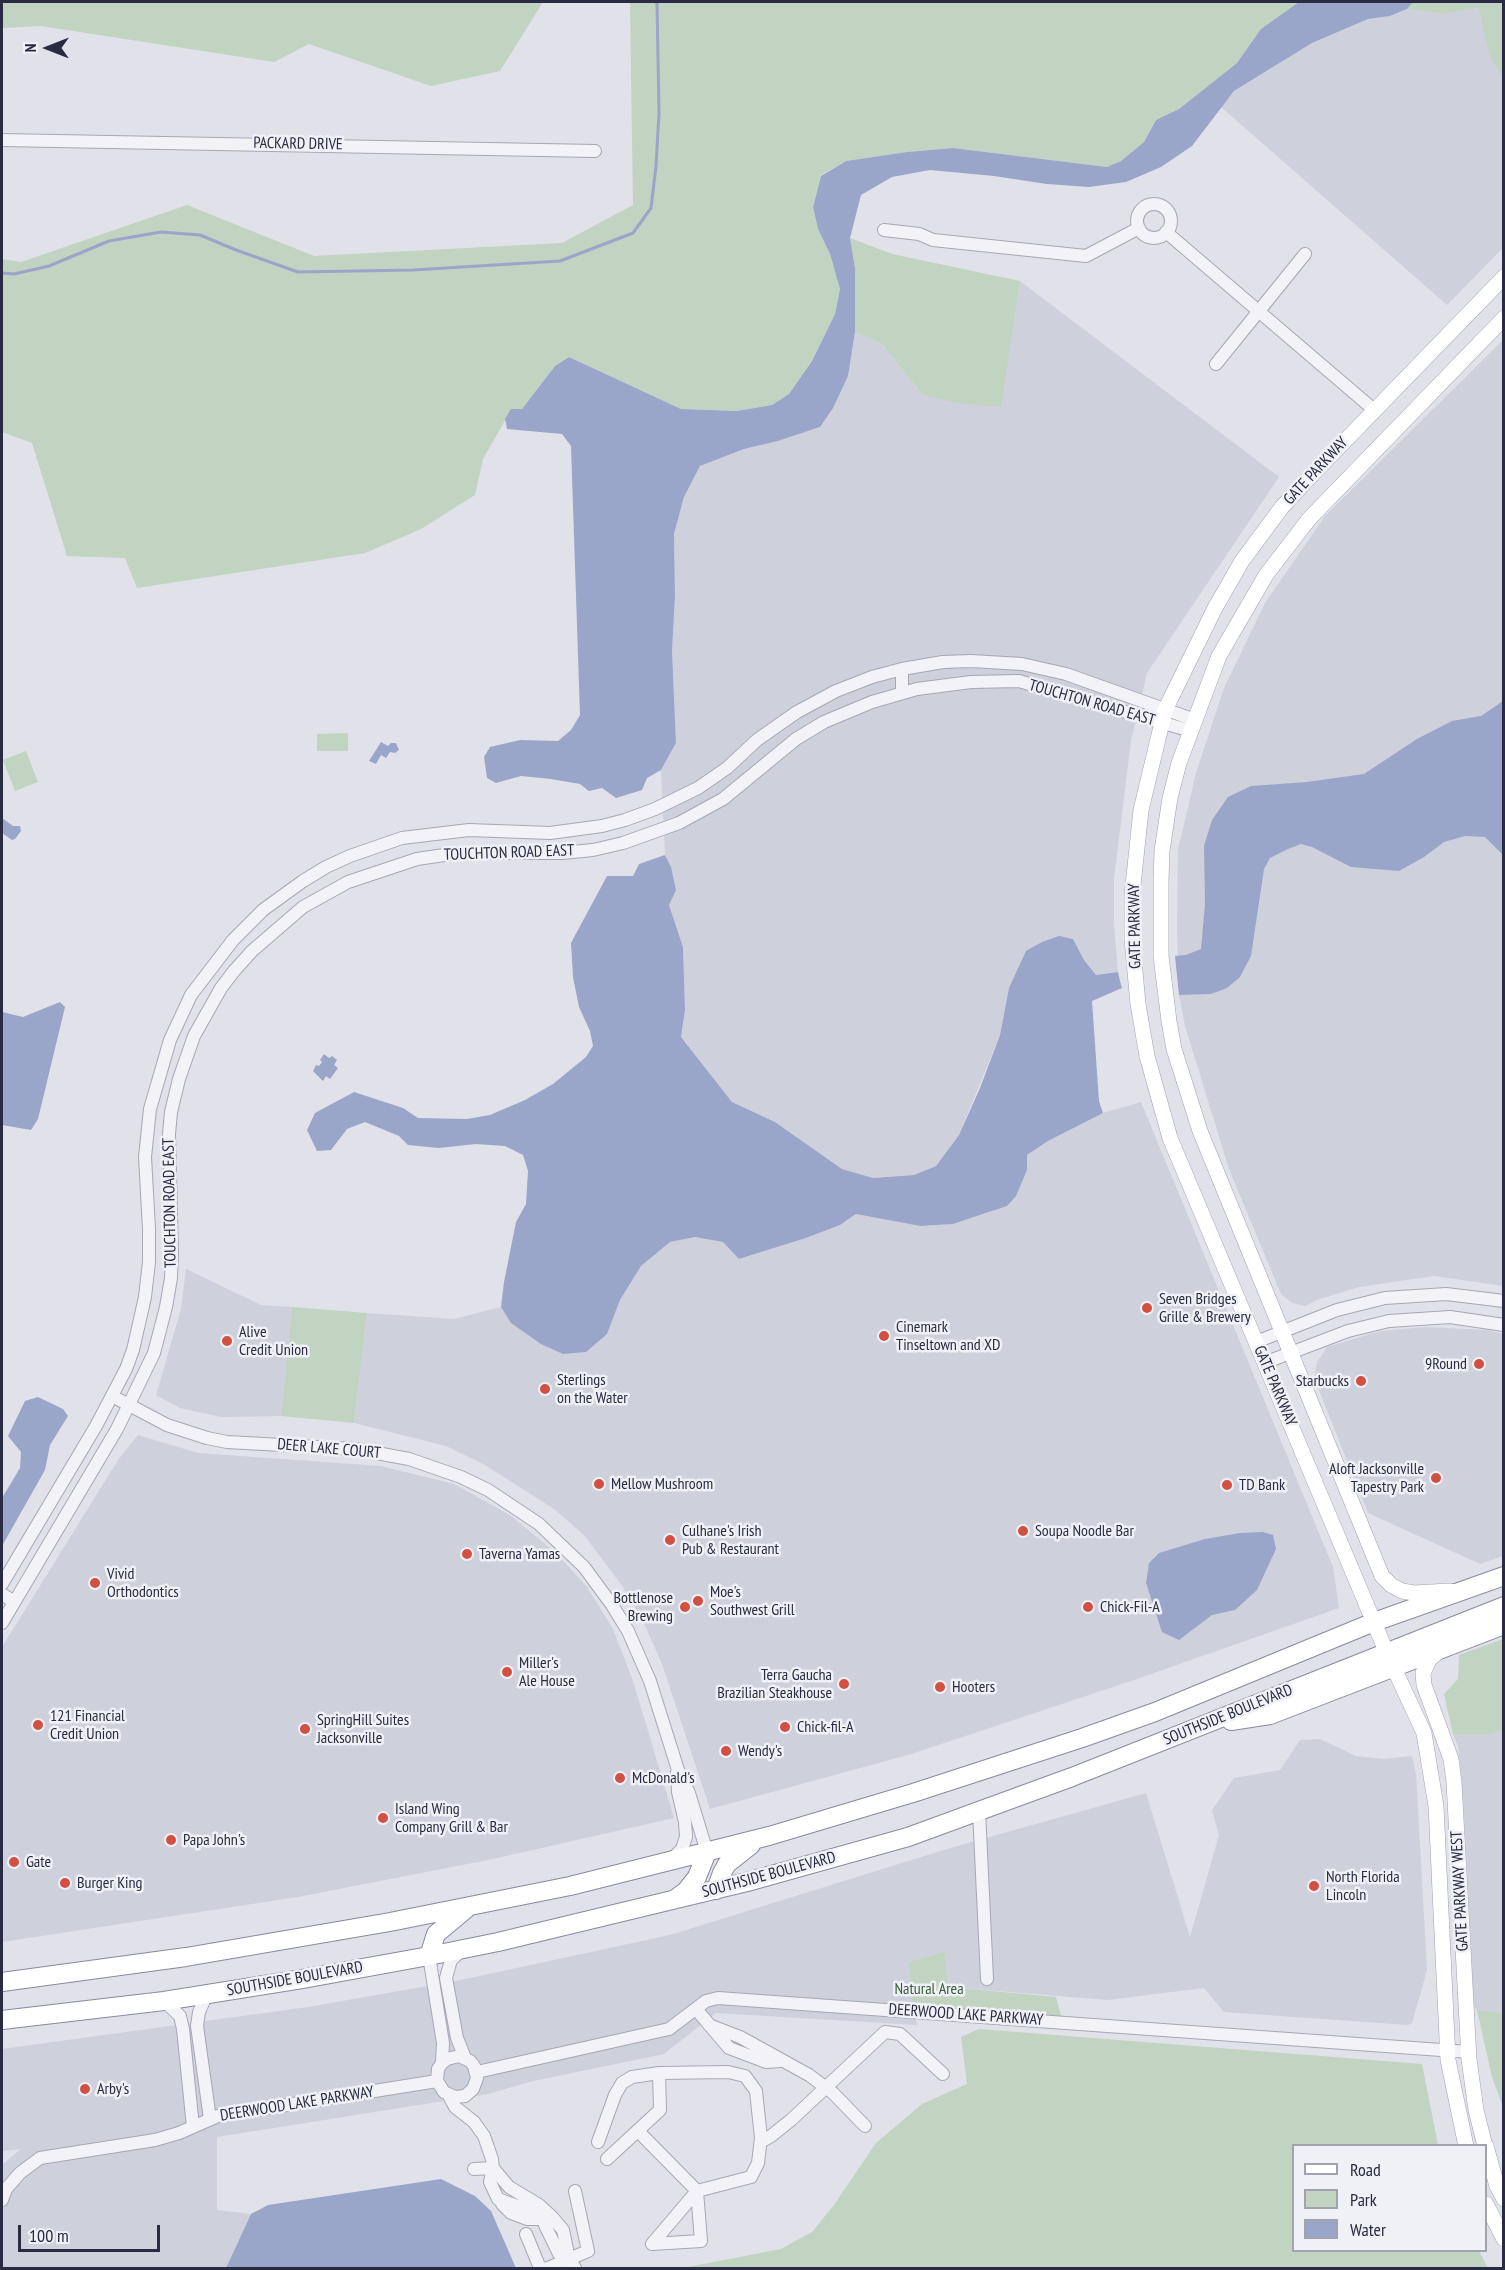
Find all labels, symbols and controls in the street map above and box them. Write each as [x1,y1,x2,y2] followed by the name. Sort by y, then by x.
[18,18,78,78] north arrow
[20,44,40,52] text: N
[253,134,343,154] street label: PACKARD DRIVE
[1280,433,1352,509] street label: GATE PARKWAY
[1027,676,1157,730] street label: TOUCHTON ROAD EAST
[444,841,574,865] street label: TOUCHTON ROAD EAST
[1125,883,1145,969] street label: GATE PARKWAY
[159,1138,181,1268] street label: TOUCHTON ROAD EAST
[1159,1289,1251,1327] place label: Seven Bridges Grille & Brewery
[1140,1301,1154,1315] marker: Seven Bridges Grille & Brewery
[896,1317,1000,1355] place label: Cinemark Tinseltown and XD
[239,1322,308,1360] place label: Alive Credit Union
[877,1329,891,1343] marker: Cinemark Tinseltown and XD
[220,1334,234,1348] marker: Alive Credit Union
[1249,1343,1301,1429] street label: GATE PARKWAY
[1425,1354,1467,1374] place label: 9Round
[1472,1357,1486,1371] marker: 9Round
[557,1370,628,1408] place label: Sterlings on the Water
[1296,1371,1349,1391] place label: Starbucks
[1354,1374,1368,1388] marker: Starbucks
[538,1382,552,1396] marker: Sterlings on the Water
[276,1435,382,1463] street label: DEER LAKE COURT
[1329,1459,1424,1497] place label: Aloft Jacksonville Tapestry Park
[1429,1471,1443,1485] marker: Aloft Jacksonville Tapestry Park
[611,1474,713,1494] place label: Mellow Mushroom
[1239,1475,1285,1495] place label: TD Bank
[592,1477,606,1491] marker: Mellow Mushroom
[1220,1478,1234,1492] marker: TD Bank
[682,1521,779,1559] place label: Culhane's Irish Pub & Restaurant
[1035,1521,1134,1541] place label: Soupa Noodle Bar
[1016,1524,1030,1538] marker: Soupa Noodle Bar
[663,1533,677,1547] marker: Culhane's Irish Pub & Restaurant
[479,1544,560,1564] place label: Taverna Yamas
[460,1547,474,1561] marker: Taverna Yamas
[107,1564,179,1602] place label: Vivid Orthodontics
[88,1576,102,1590] marker: Vivid Orthodontics
[710,1582,794,1620] place label: Moe's Southwest Grill
[613,1588,673,1626] place label: Bottlenose Brewing
[691,1594,705,1608] marker: Moe's Southwest Grill
[1100,1597,1160,1617] place label: Chick-Fil-A
[678,1600,692,1614] marker: Bottlenose Brewing
[1081,1600,1095,1614] marker: Chick-Fil-A
[519,1653,575,1691] place label: Miller's Ale House
[500,1665,514,1679] marker: Miller's Ale House
[717,1665,832,1703] place label: Terra Gaucha Brazilian Steakhouse
[837,1677,851,1691] marker: Terra Gaucha Brazilian Steakhouse
[952,1677,995,1697] place label: Hooters
[933,1680,947,1694] marker: Hooters
[1161,1680,1295,1750] street label: SOUTHSIDE BOULEVARD
[50,1706,125,1744] place label: 121 Financial Credit Union
[317,1710,409,1748] place label: SpringHill Suites Jacksonville
[797,1717,854,1737] place label: Chick-fil-A
[31,1718,45,1732] marker: 121 Financial Credit Union
[778,1720,792,1734] marker: Chick-fil-A
[298,1722,312,1736] marker: SpringHill Suites Jacksonville
[738,1741,782,1761] place label: Wendy's
[719,1744,733,1758] marker: Wendy's
[632,1768,695,1788] place label: McDonald's
[613,1771,627,1785] marker: McDonald's
[395,1799,508,1837] place label: Island Wing Company Grill & Bar
[376,1811,390,1825] marker: Island Wing Company Grill & Bar
[183,1830,245,1850] place label: Papa John's
[1447,1830,1473,1952] street label: GATE PARKWAY WEST
[164,1833,178,1847] marker: Papa John's
[700,1848,838,1902] street label: SOUTHSIDE BOULEVARD
[26,1852,51,1872] place label: Gate
[7,1855,21,1869] marker: Gate
[1326,1867,1400,1905] place label: North Florida Lincoln
[77,1873,142,1893] place label: Burger King
[58,1876,72,1890] marker: Burger King
[1307,1879,1321,1893] marker: North Florida Lincoln
[226,1958,364,2000] street label: SOUTHSIDE BOULEVARD
[894,1979,964,1999] park label: Natural Area
[888,2000,1044,2030] street label: DEERWOOD LAKE PARKWAY
[97,2079,129,2099] place label: Arby's
[78,2082,92,2096] marker: Arby's
[219,2082,375,2126] street label: DEERWOOD LAKE PARKWAY
[1292,2144,1487,2252] legend
[1350,2158,1381,2181] text: Road
[1350,2188,1377,2211] text: Park
[21,2213,164,2251] scale bar
[1350,2218,1386,2241] text: Water
[29,2224,69,2247] text: 100 m

